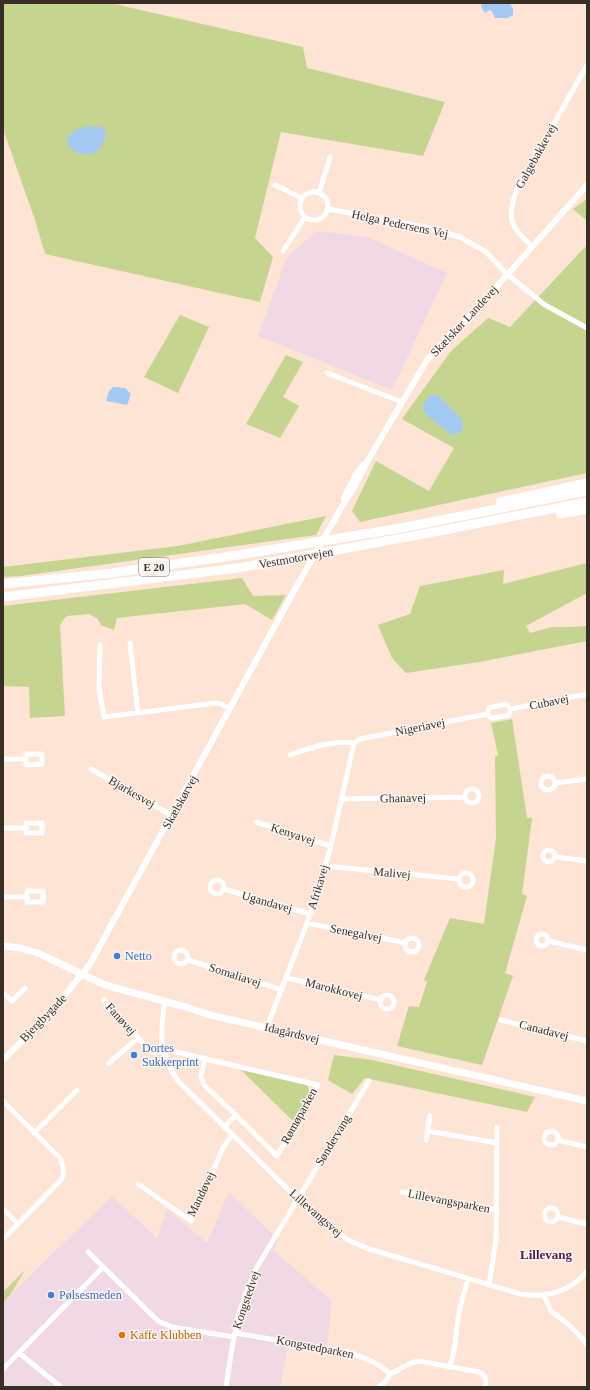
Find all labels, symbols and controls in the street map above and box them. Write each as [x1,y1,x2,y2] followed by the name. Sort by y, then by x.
[512,121,560,191] street label: Galgebakkevej
[350,207,450,241] street label: Helga Pedersens Vej
[427,282,501,360] street label: Skælskør Landevej
[258,545,334,571] street label: Vestmotorvejen
[139,558,169,576] road number: E 20
[528,691,570,713] street label: Cubavej
[394,715,446,739] street label: Nigeriavej
[106,773,158,811] street label: Bjarkesvej
[159,773,201,831] street label: Skælskørvej
[380,791,426,805] street label: Ghanavej
[269,820,317,848] street label: Kenyavej
[305,863,331,911] street label: Afrikavej
[373,864,411,882] street label: Malivej
[240,888,294,916] street label: Ugandavej
[329,921,383,945] street label: Senegalvej
[125,949,152,963] place label: Netto
[112,951,122,961] marker: Netto
[207,960,263,990] street label: Somaliavej
[304,975,364,1003] street label: Marokkovej
[17,991,69,1045] street label: Bjergbygade
[103,1000,139,1038] street label: Fanøvej
[518,1017,570,1043] street label: Canadavej
[263,1020,321,1046] street label: Idagårdsvej
[142,1041,199,1069] place label: Dortes Sukkerprint
[129,1050,139,1060] marker: Dortes Sukkerprint
[278,1085,320,1147] street label: Rømøparken
[312,1112,354,1168] street label: Søndervang
[184,1169,218,1219] street label: Mandøvej
[287,1186,345,1240] street label: Lillevangsvej
[407,1186,491,1216] street label: Lillevangsparken
[520,1247,572,1262] district label: Lillevang
[230,1269,262,1331] street label: Kongstedvej
[59,1288,122,1302] place label: Pølsesmeden
[46,1290,56,1300] marker: Pølsesmeden
[130,1328,201,1342] place label: Kaffe Klubben
[117,1330,127,1340] marker: Kaffe Klubben
[275,1333,355,1361] street label: Kongstedparken

